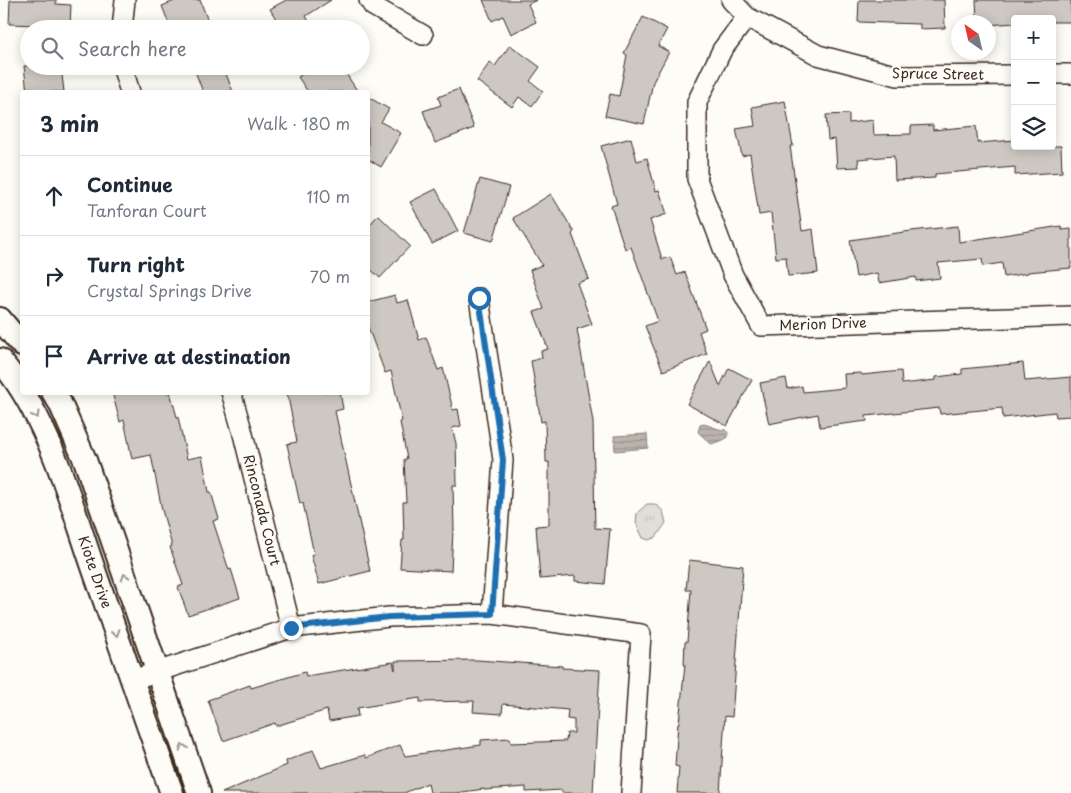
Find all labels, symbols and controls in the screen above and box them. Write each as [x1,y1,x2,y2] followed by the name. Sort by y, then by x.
[951,15,996,60] north arrow
[1011,15,1056,150] map controls
[1011,15,1056,60] button: +
[20,20,370,75] search box
[38,34,66,62] icon: search
[78,34,187,62] text: Search here
[1011,60,1056,105] button: −
[892,62,985,85] street label: Spruce Street
[1011,105,1056,150] button: layers
[40,107,99,139] text: 3 min
[247,111,350,135] text: Walk · 180 m
[87,170,173,198] text: Continue
[40,182,68,210] icon: ahead
[307,184,350,208] text: 110 m
[87,198,206,222] text: Tanforan Court
[87,250,185,278] text: Turn right
[40,262,68,290] icon: right
[310,264,350,288] text: 70 m
[87,278,252,302] text: Crystal Springs Drive
[468,287,491,310] route start
[779,311,867,336] street label: Merion Drive
[40,342,68,370] icon: arrive
[87,342,291,370] text: Arrive at destination
[30,410,40,419] one-way arrow
[239,452,287,568] street label: Rinconada Court
[73,533,118,611] street label: Kiote Drive
[120,573,130,581] one-way arrow
[280,617,303,640] route end
[110,629,120,637] one-way arrow
[179,743,189,752] one-way arrow

